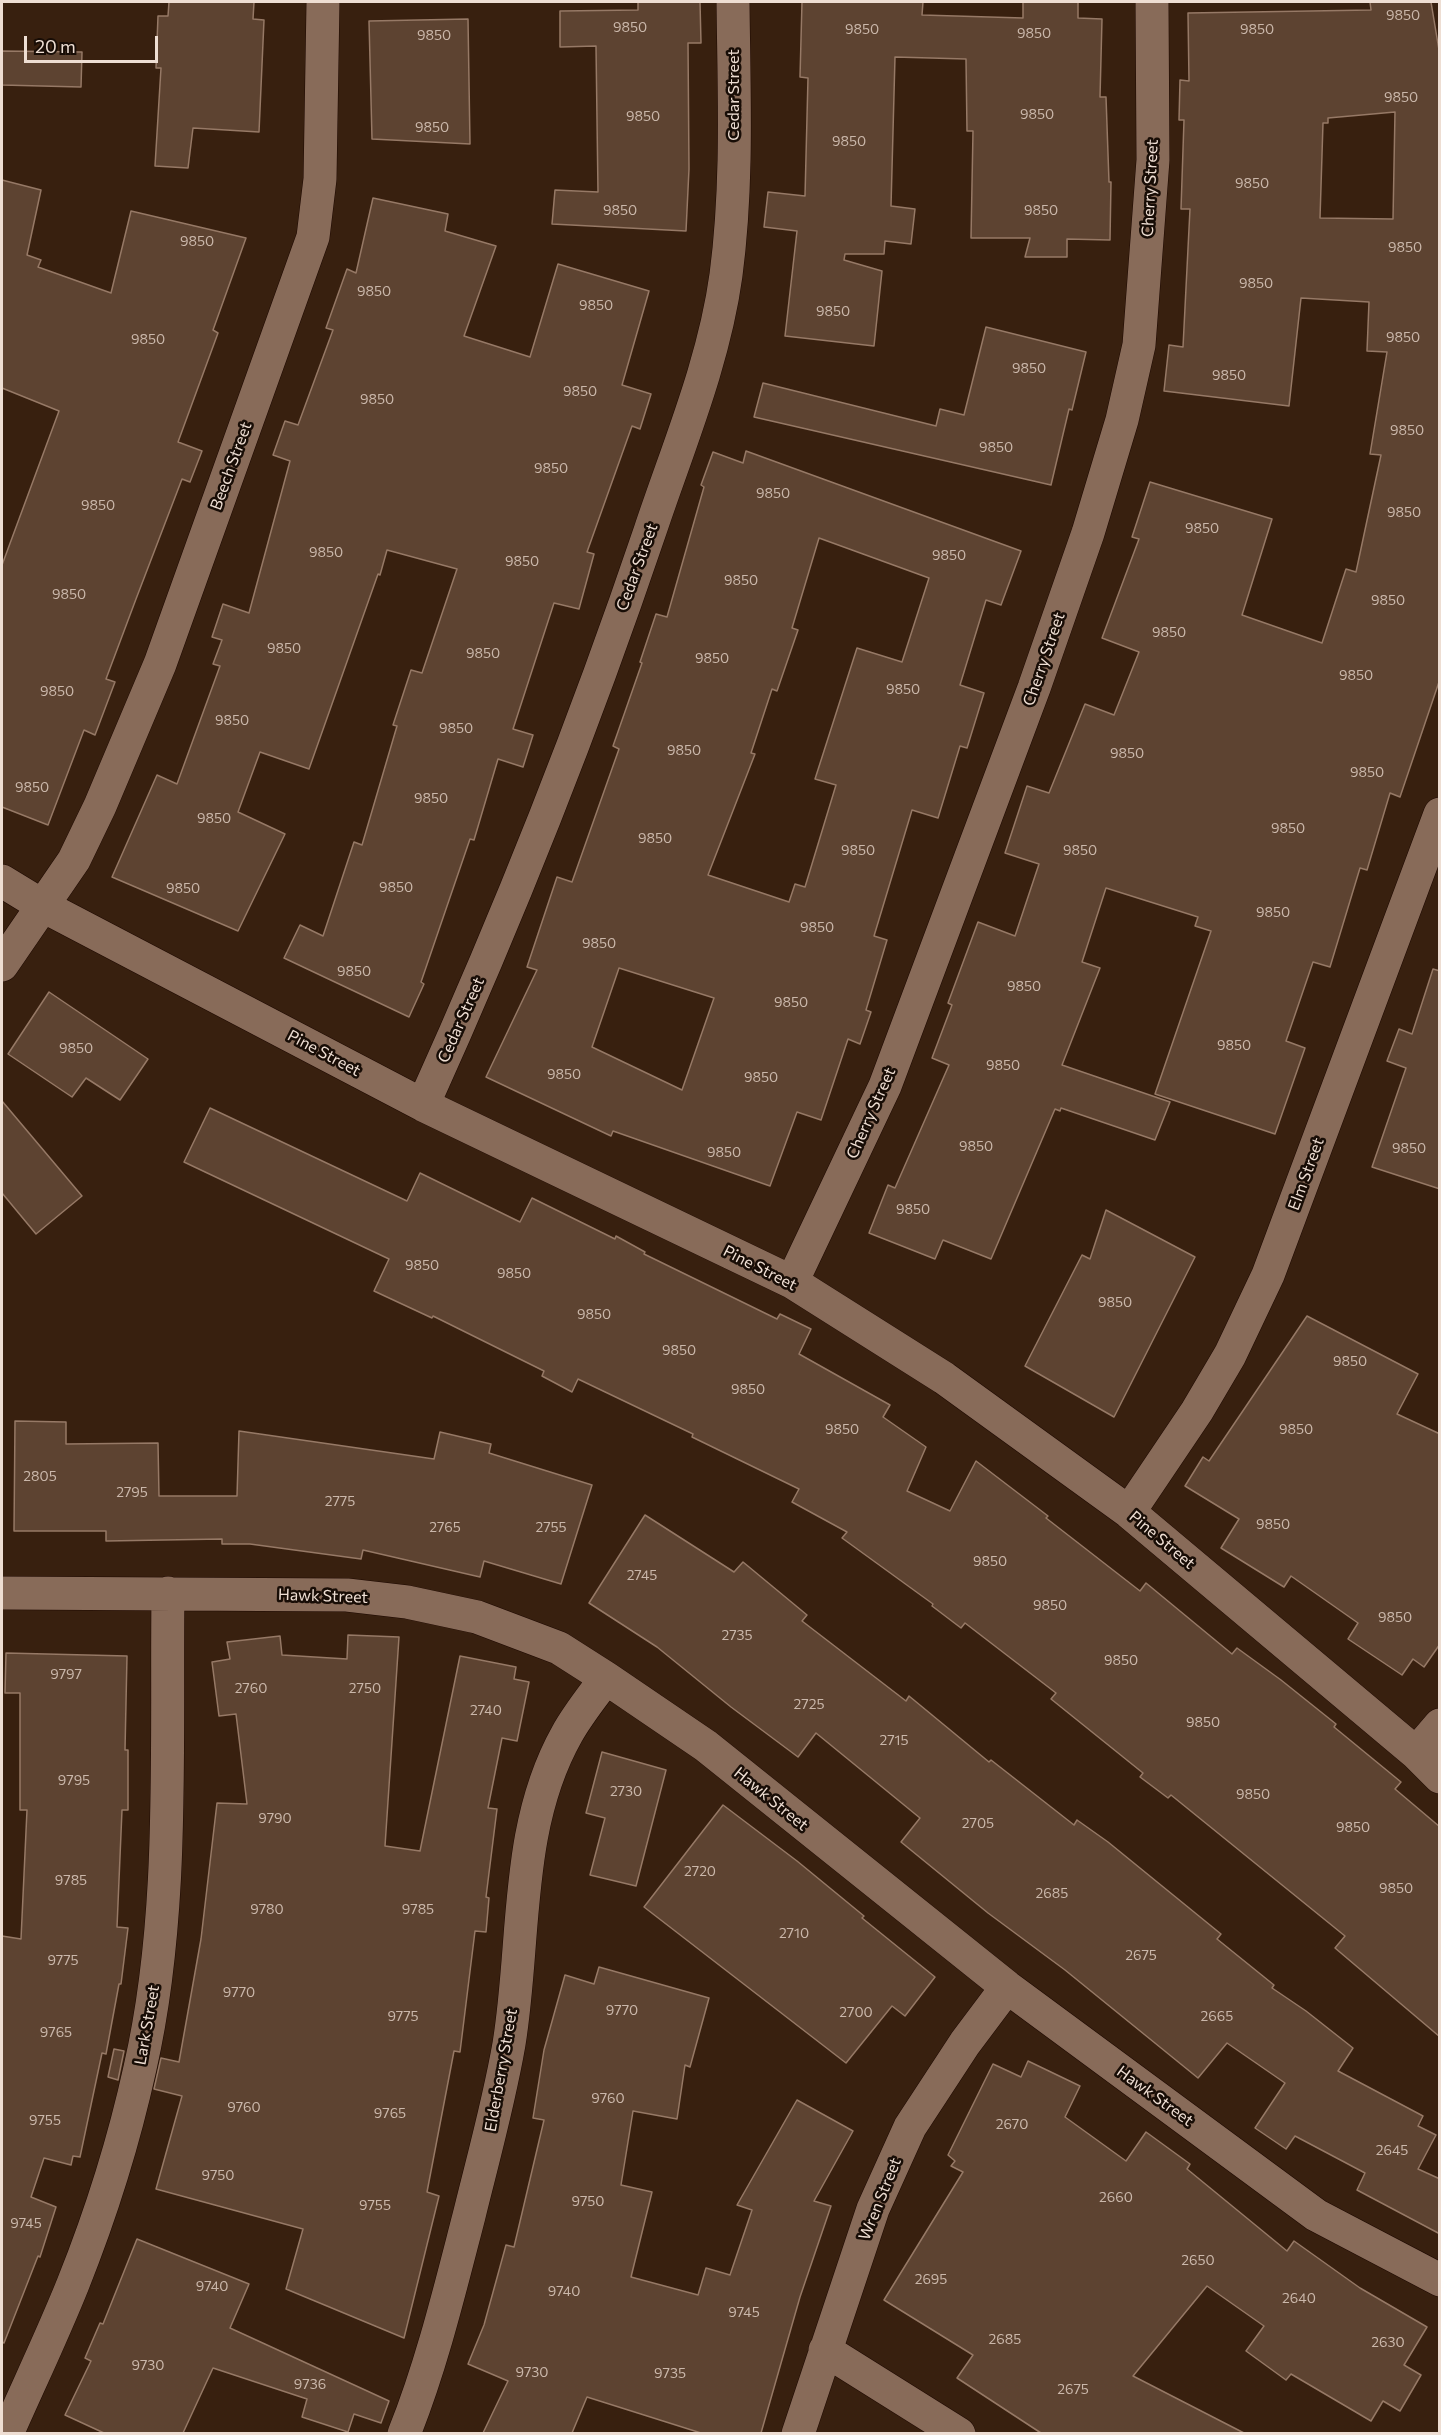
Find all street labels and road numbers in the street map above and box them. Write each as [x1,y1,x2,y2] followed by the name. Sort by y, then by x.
[724,49,744,141] street label: Cedar Street
[1138,139,1162,237] street label: Cherry Street
[206,419,256,513] street label: Beech Street
[612,521,662,613] street label: Cedar Street
[1019,610,1069,708] street label: Cherry Street
[434,974,488,1066] street label: Cedar Street
[284,1026,364,1080] street label: Pine Street
[842,1064,900,1162] street label: Cherry Street
[1284,1135,1328,1213] street label: Elm Street
[720,1241,800,1295] street label: Pine Street
[1125,1507,1199,1573] street label: Pine Street
[278,1585,368,1607] street label: Hawk Street
[730,1763,812,1835] street label: Hawk Street
[131,1984,163,2066] street label: Lark Street
[481,2007,521,2133] street label: Elderberry Street
[1113,2062,1197,2130] street label: Hawk Street
[855,2155,905,2243] street label: Wren Street

